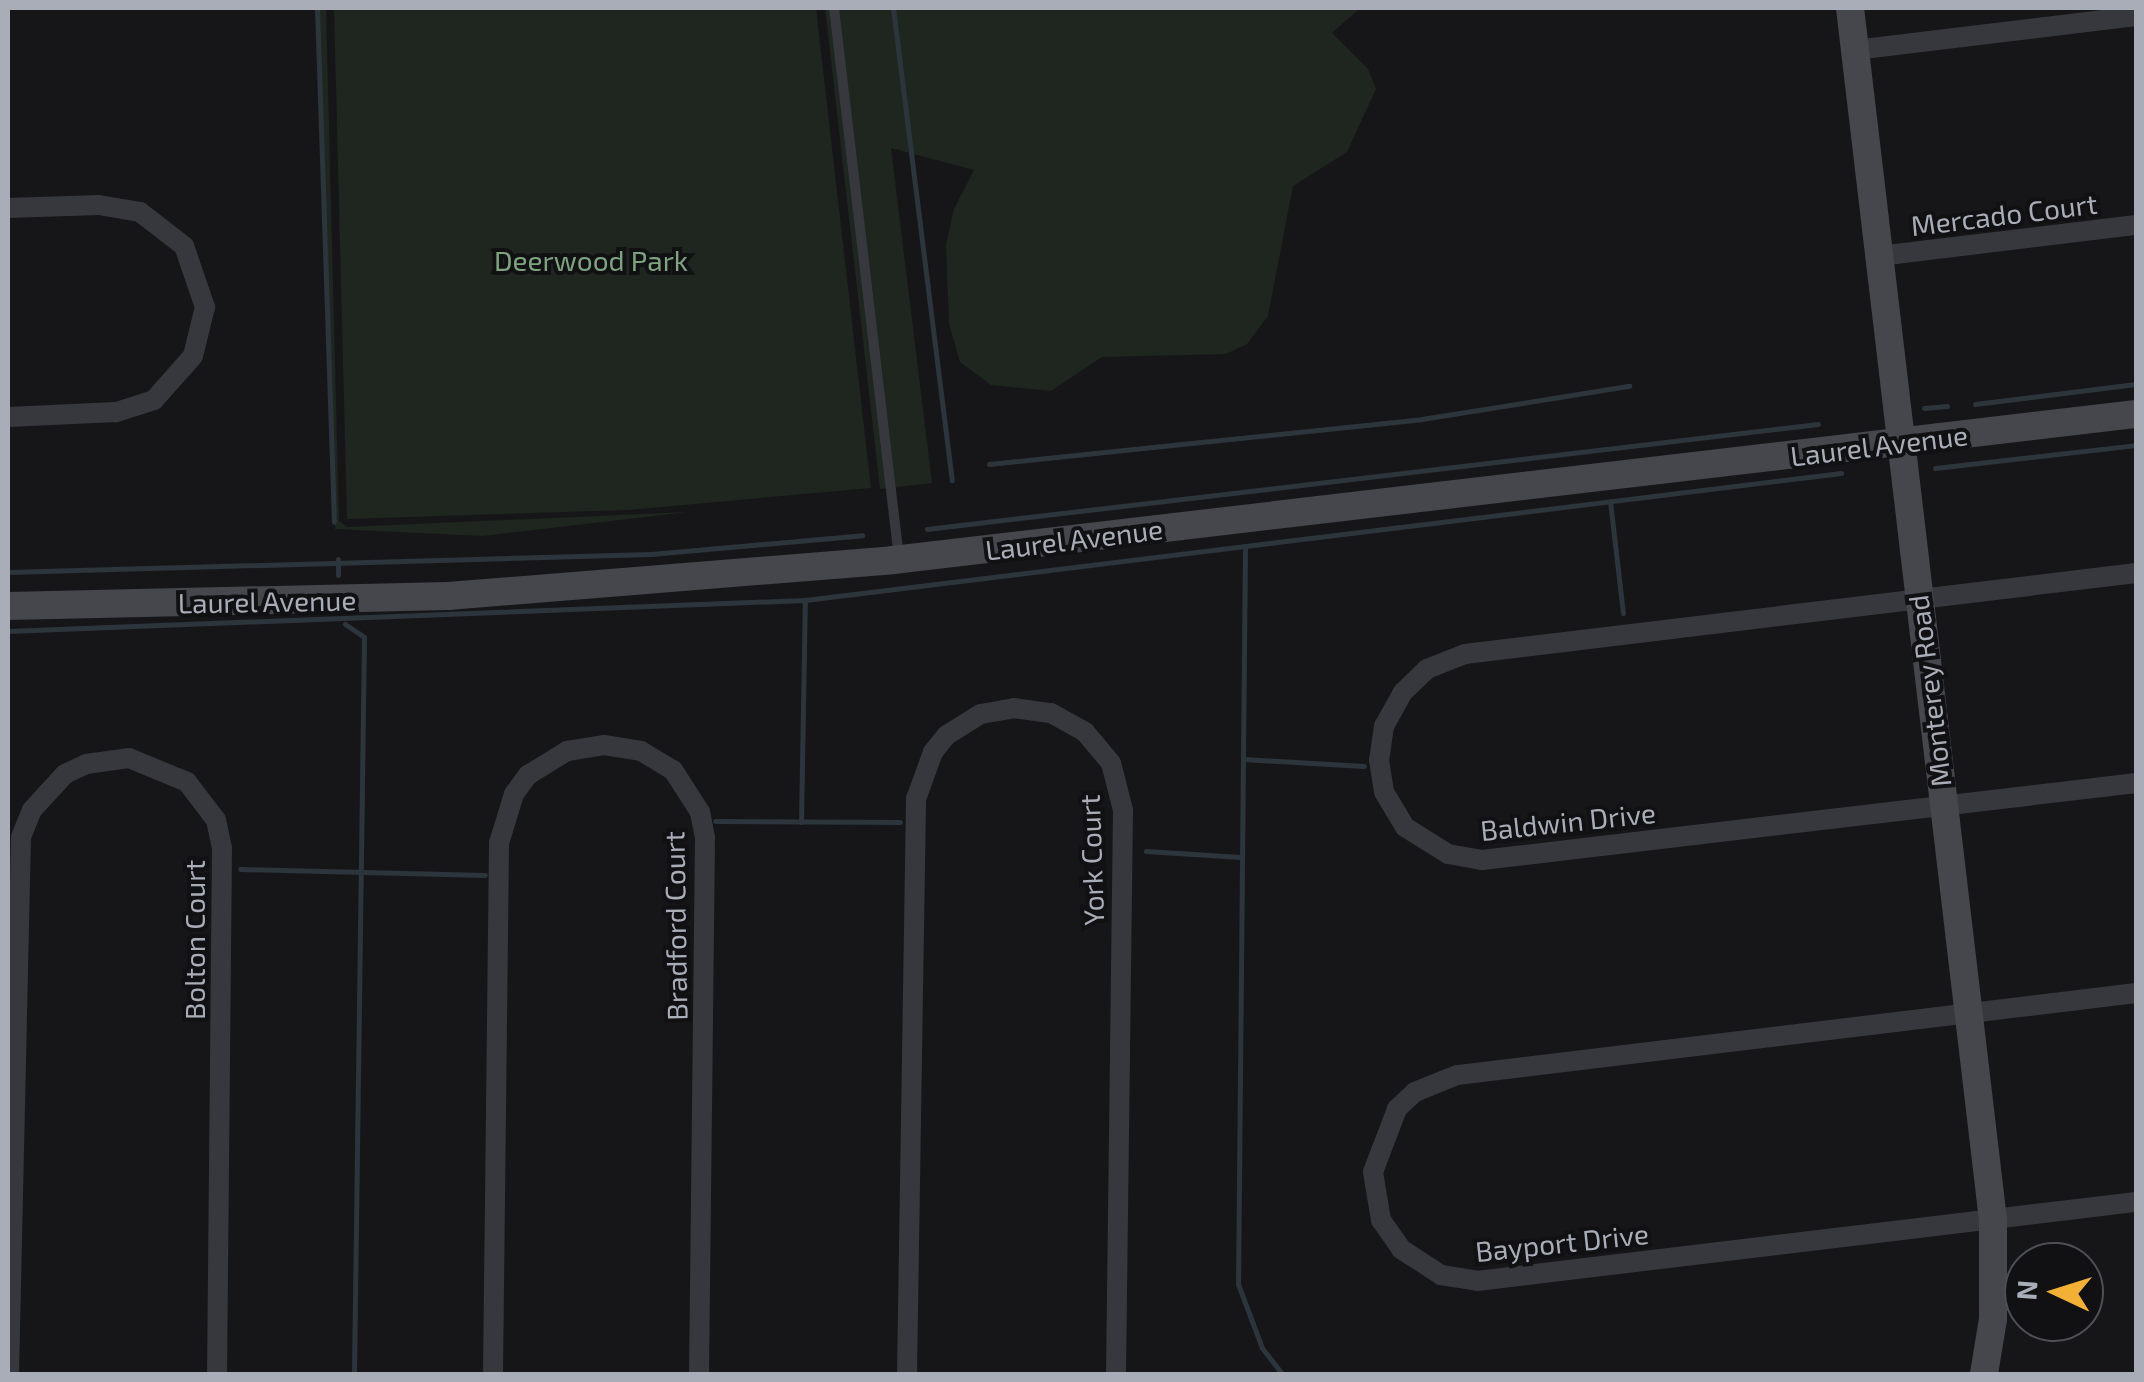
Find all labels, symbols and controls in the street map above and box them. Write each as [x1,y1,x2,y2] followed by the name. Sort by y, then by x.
[1909,186,2099,242] street label: Mercado Court
[494,243,688,277] park label: Deerwood Park
[1788,417,1970,473] street label: Laurel Avenue
[983,511,1165,567] street label: Laurel Avenue
[177,583,357,619] street label: Laurel Avenue
[1901,593,1957,789] street label: Monterey Road
[1072,794,1110,926] street label: York Court
[1479,795,1657,847] street label: Baldwin Drive
[657,831,693,1021] street label: Bradford Court
[177,860,211,1020] street label: Bolton Court
[1474,1216,1650,1268] street label: Bayport Drive
[2004,1242,2104,1342] north arrow
[2008,1279,2044,1301] text: N

